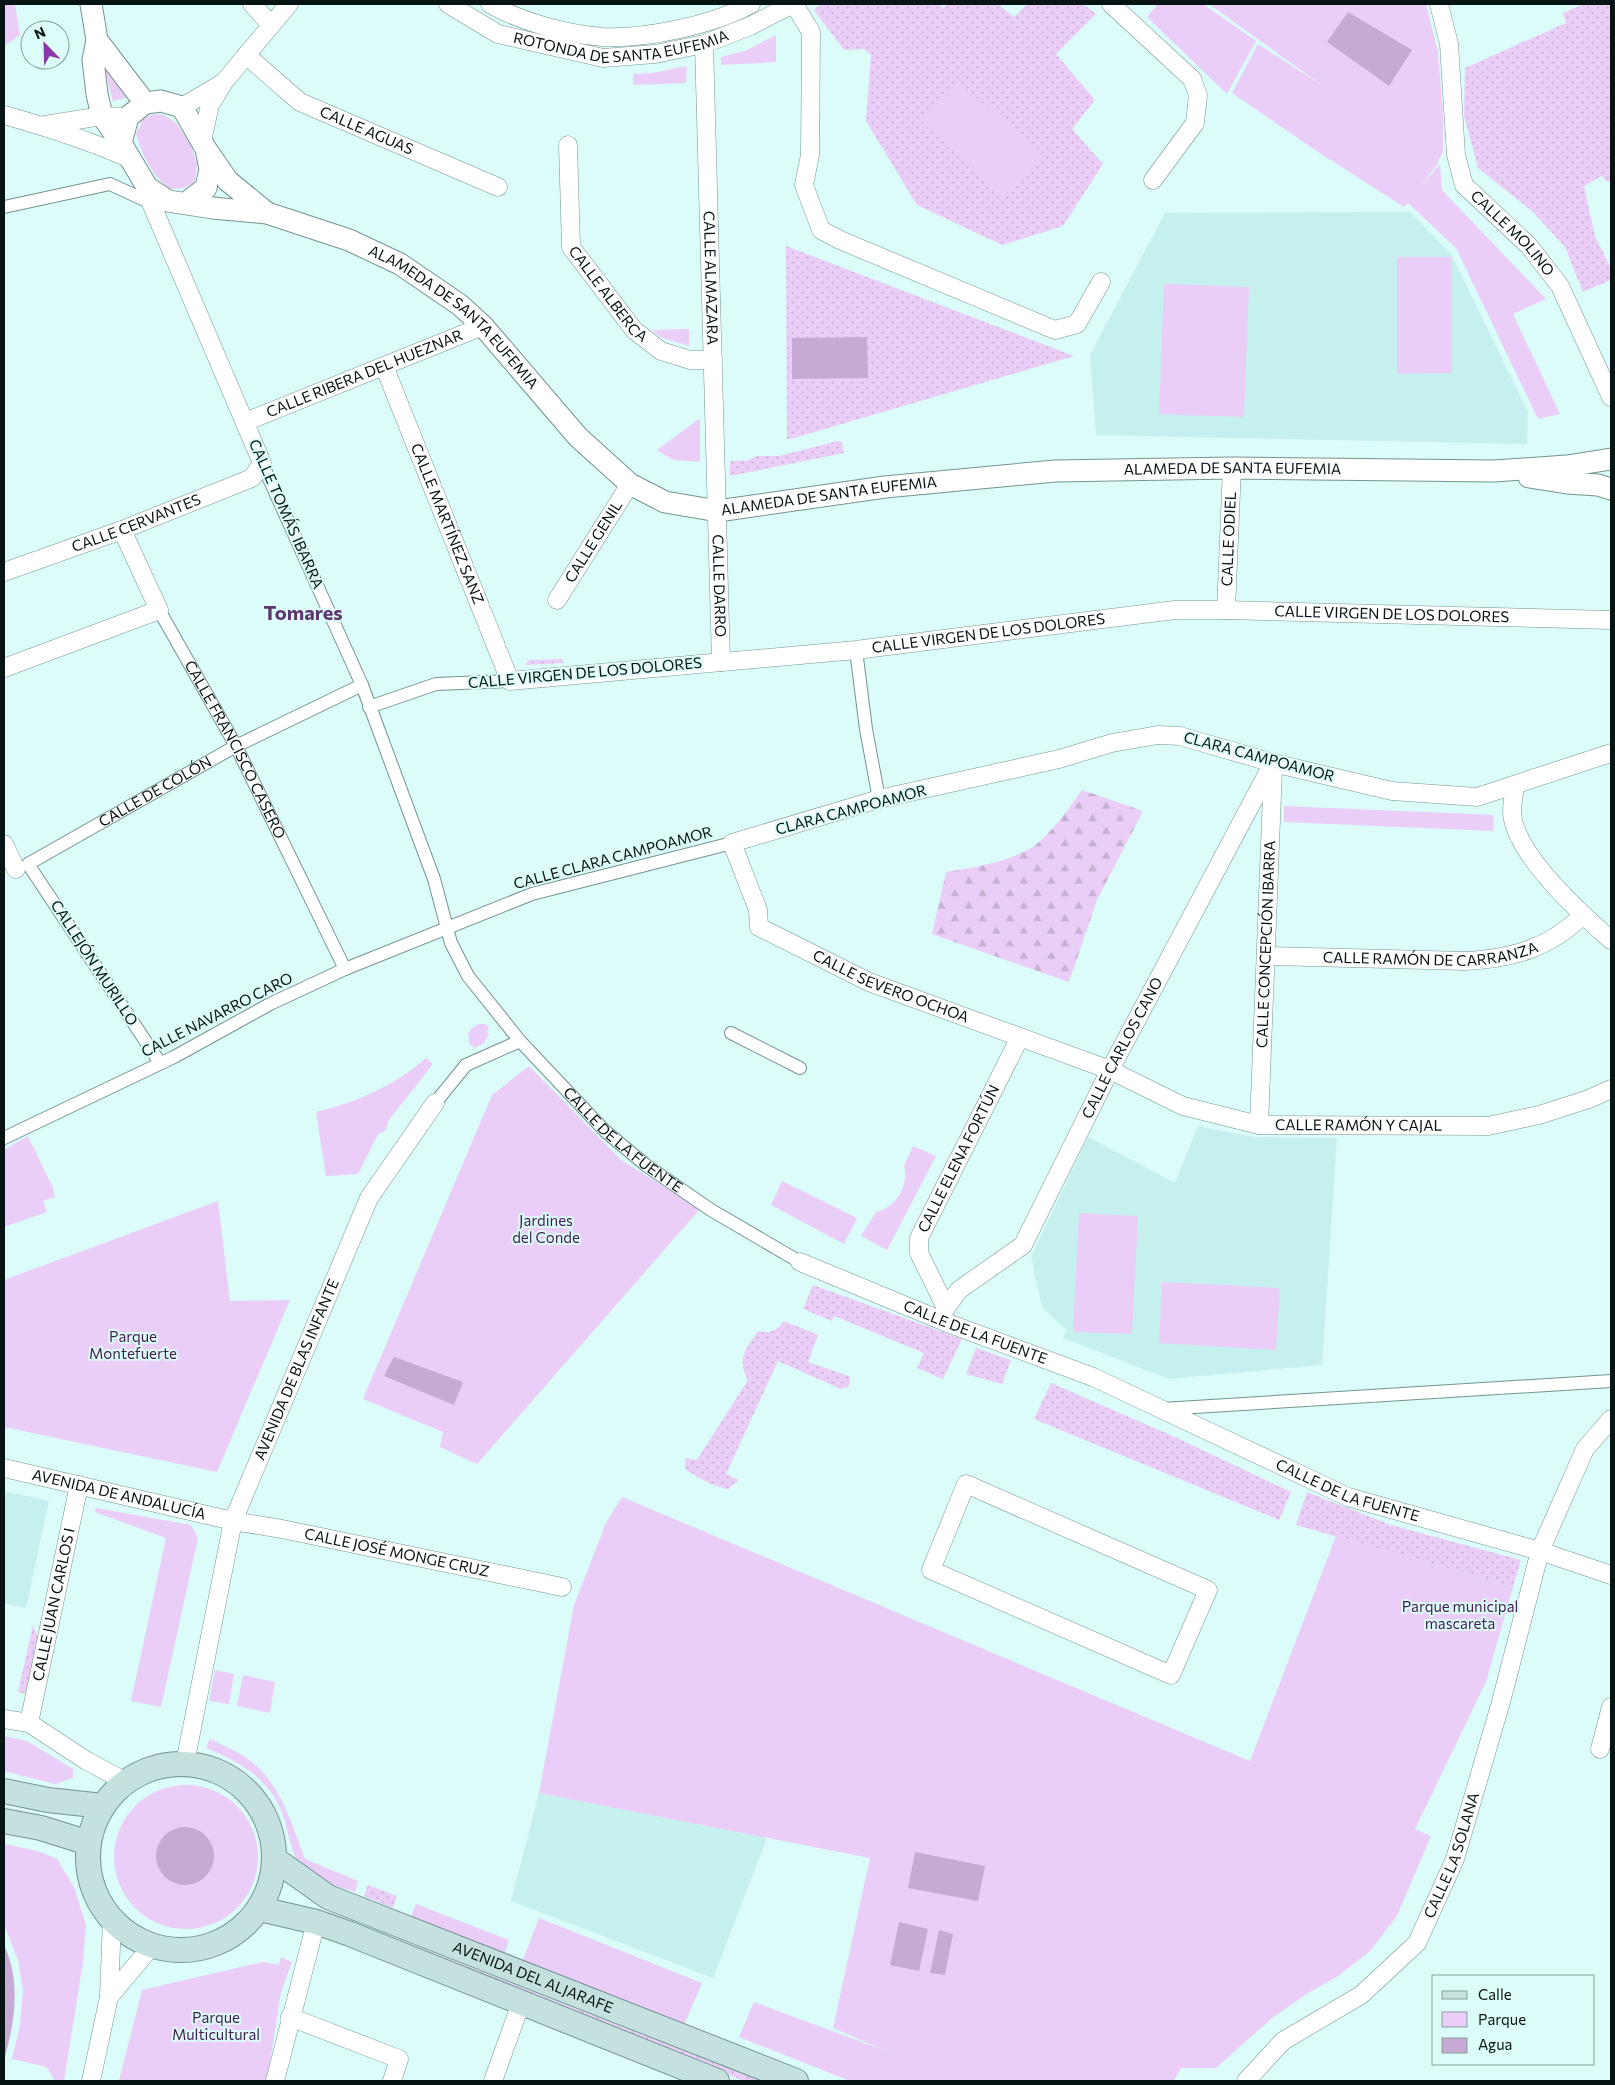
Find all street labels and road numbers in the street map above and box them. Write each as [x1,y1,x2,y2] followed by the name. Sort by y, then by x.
[512,25,731,66] street label: ROTONDA DE SANTA EUFEMIA
[317,102,417,158] street label: CALLE AGUAS
[1468,186,1559,279] street label: CALLE MOLINO
[701,211,722,345] street label: CALLE ALMAZARA
[366,241,543,392] street label: ALAMEDA DE SANTA EUFEMIA
[565,242,652,345] street label: CALLE ALBERCA
[263,325,465,420] street label: CALLE RIBERA DEL HUEZNAR
[246,436,329,591] street label: CALLE TOMÁS IBARRA
[408,440,488,607] street label: CALLE MARTÍNEZ SANZ
[1123,458,1341,478] street label: ALAMEDA DE SANTA EUFEMIA
[720,472,938,518] street label: ALAMEDA DE SANTA EUFEMIA
[69,489,203,555] street label: CALLE CERVANTES
[1217,491,1239,587] street label: CALLE ODIEL
[560,496,626,585] street label: CALLE GENIL
[709,534,730,637] street label: CALLE DARRO
[1274,601,1510,625] street label: CALLE VIRGEN DE LOS DOLORES
[871,609,1106,656] street label: CALLE VIRGEN DE LOS DOLORES
[467,653,703,691] street label: CALLE VIRGEN DE LOS DOLORES
[181,657,290,841] street label: CALLE FRANCISCO CASERO
[1182,727,1337,785] street label: CLARA CAMPOAMOR
[95,752,214,830] street label: CALLE DE COLÓN
[773,780,928,838] street label: CLARA CAMPOAMOR
[511,822,714,892] street label: CALLE CLARA CAMPOAMOR
[1252,840,1278,1048] street label: CALLE CONCEPCIÓN IBARRA
[48,896,143,1029] street label: CALLEJÓN MURILLO
[1323,937,1540,969] street label: CALLE RAMÓN DE CARRANZA
[810,945,972,1026] street label: CALLE SEVERO OCHOA
[138,968,295,1060] street label: CALLE NAVARRO CARO
[1077,974,1166,1121] street label: CALLE CARLOS CANO
[913,1081,1003,1235] street label: CALLE ELENA FORTÚN
[560,1083,686,1196] street label: CALLE DE LA FUENTE
[1275,1114,1443,1134] street label: CALLE RAMÓN Y CAJAL
[250,1276,342,1462] street label: AVENIDA DE BLAS INFANTE
[901,1296,1050,1367] street label: CALLE DE LA FUENTE
[1273,1454,1422,1525] street label: CALLE DE LA FUENTE
[31,1465,208,1522] street label: AVENIDA DE ANDALUCÍA
[303,1524,491,1580] street label: CALLE JOSÉ MONGE CRUZ
[28,1526,78,1683] street label: CALLE JUAN CARLOS I
[1419,1790,1482,1921] street label: CALLE LA SOLANA
[450,1937,616,2016] street label: AVENIDA DEL ALJARAFE

